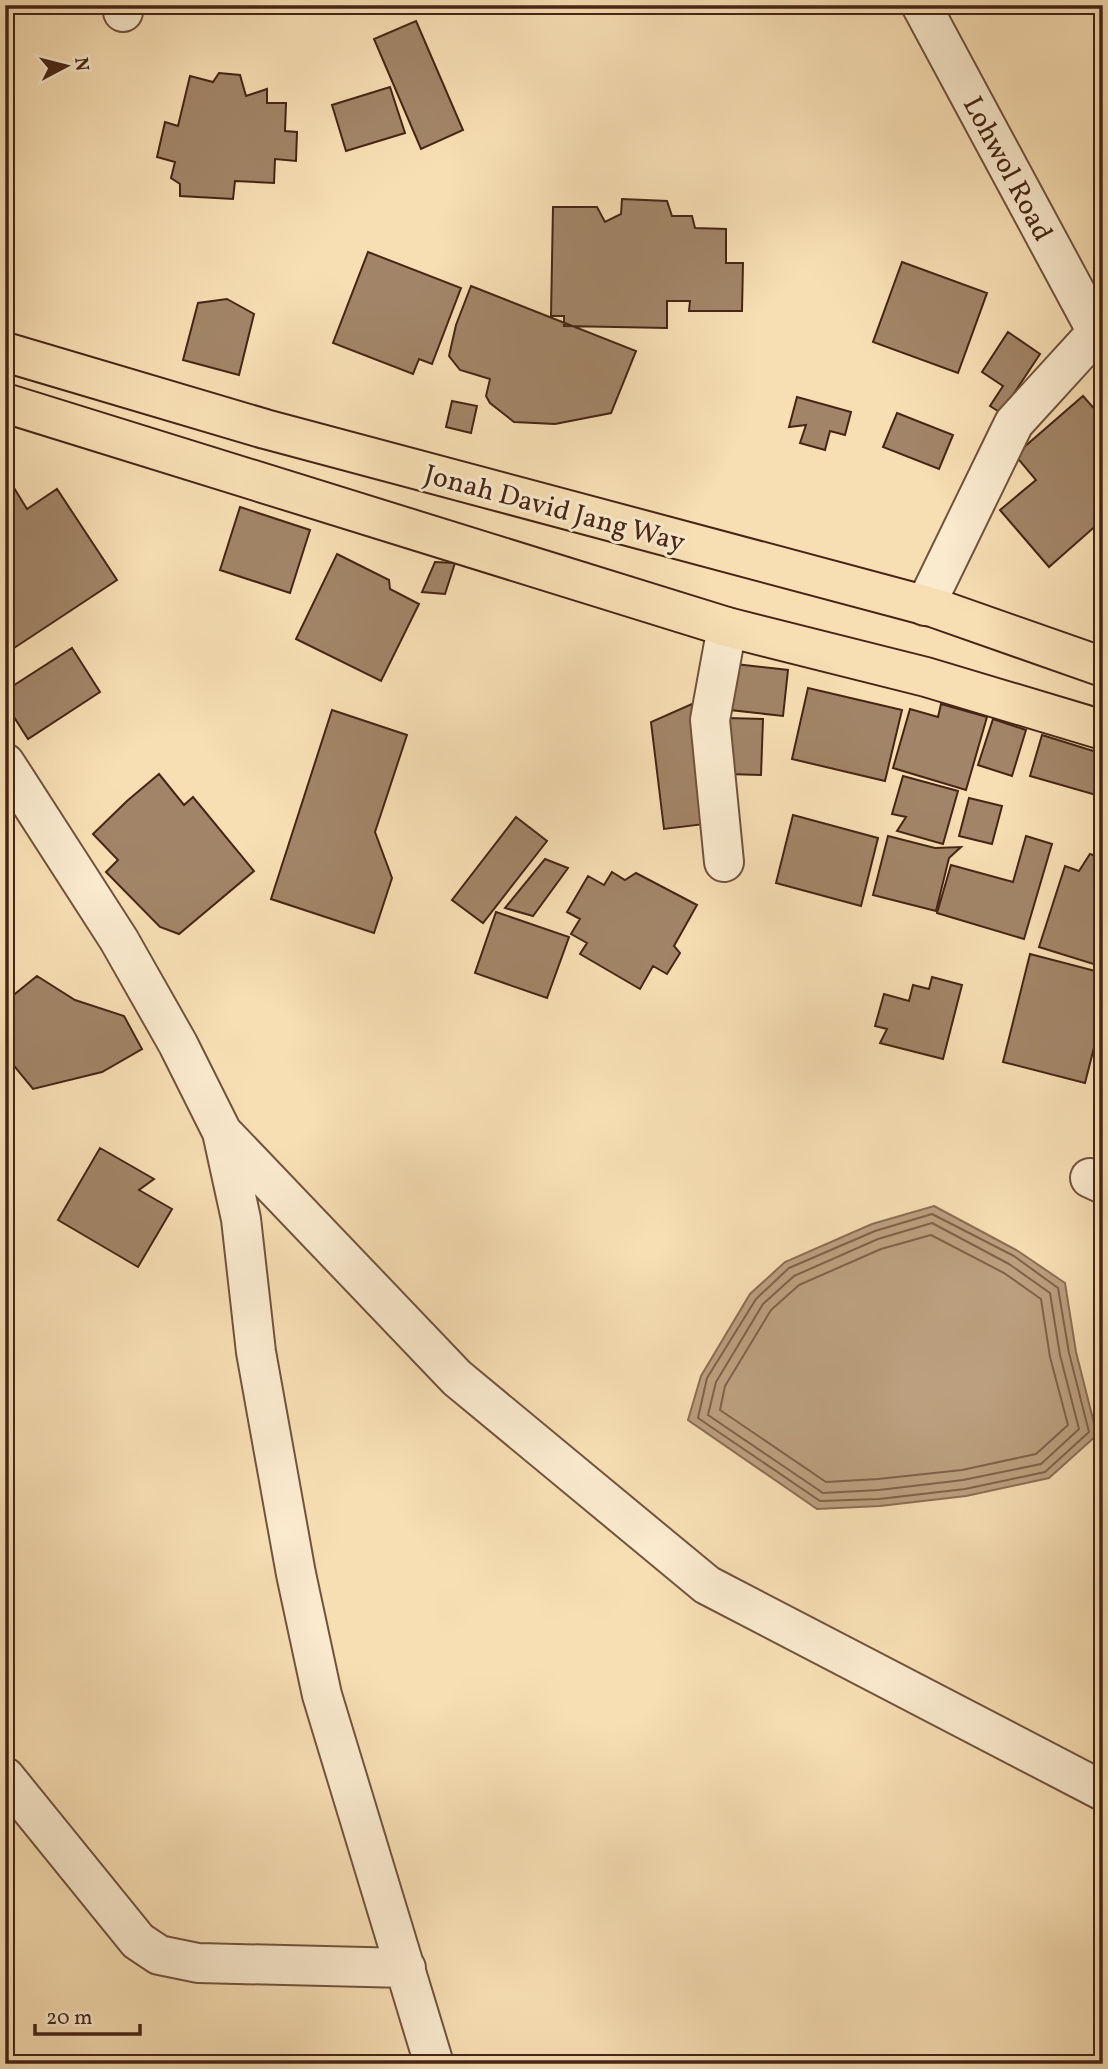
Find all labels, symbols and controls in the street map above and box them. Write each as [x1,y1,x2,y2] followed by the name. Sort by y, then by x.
[32,32,102,102] north arrow
[67,56,95,73] text: N
[952,90,1061,249] street label: Lohwol Road
[420,456,689,563] street label: Jonah David Jang Way
[35,1992,140,2036] scale bar
[46,2004,92,2033] text: 20 m

